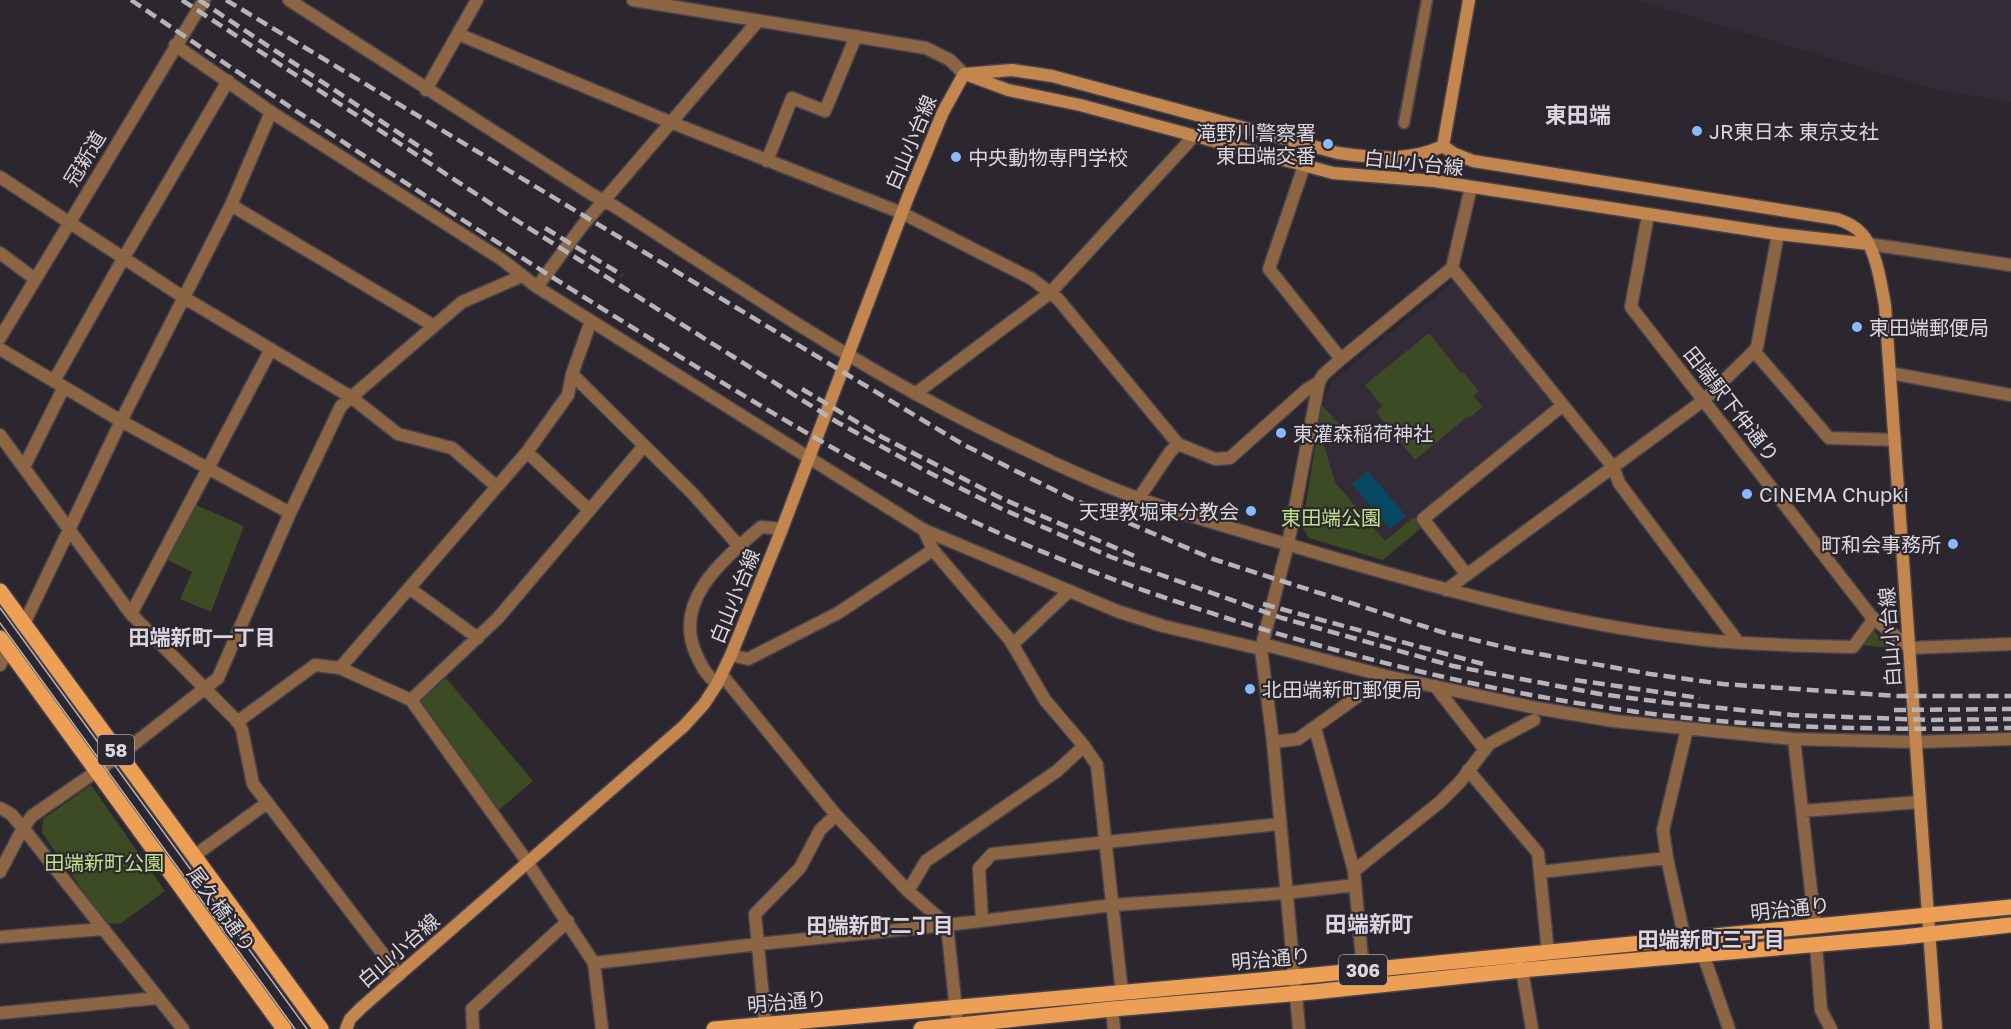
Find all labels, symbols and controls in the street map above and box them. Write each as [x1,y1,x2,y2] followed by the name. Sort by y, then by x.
[879,91,941,193] street label: 白山小台線
[1545,101,1611,128] district label: 東田端
[1709,119,1879,143] place label: JR東日本 東京支社
[1196,120,1316,167] place label: 滝野川警察署 東田端交番
[1690,124,1704,138] marker: JR東日本 東京支社
[58,126,110,190] street label: 冠新道
[1321,137,1335,151] marker: 滝野川警察署 東田端交番
[968,145,1128,169] place label: 中央動物専門学校
[1363,145,1465,179] street label: 白山小台線
[949,150,963,164] marker: 中央動物専門学校
[1869,315,1989,339] place label: 東田端郵便局
[1850,320,1864,334] marker: 東田端郵便局
[1679,341,1785,467] street label: 田端駅下仲通り
[1293,421,1433,445] place label: 東灌森稲荷神社
[1274,426,1288,440] marker: 東灌森稲荷神社
[1759,482,1909,506] place label: CINEMA Chupki
[1740,487,1754,501] marker: CINEMA Chupki
[1079,499,1239,523] place label: 天理教堀東分教会
[1244,504,1258,518] marker: 天理教堀東分教会
[1281,505,1381,529] park label: 東田端公園
[1821,532,1941,556] place label: 町和会事務所
[1946,537,1960,551] marker: 町和会事務所
[704,545,764,647] street label: 白山小台線
[1874,586,1904,688] street label: 白山小台線
[129,624,276,650] district label: 田端新町一丁目
[1262,677,1422,701] place label: 北田端新町郵便局
[1243,682,1257,696] marker: 北田端新町郵便局
[98,735,134,765] road number: 58
[44,850,164,874] park label: 田端新町公園
[183,861,261,957] street label: 尾久橋通り
[1749,892,1831,924] street label: 明治通り
[352,908,444,992] street label: 白山小台線
[1325,910,1413,937] district label: 田端新町
[807,912,954,938] district label: 田端新町二丁目
[1638,926,1785,952] district label: 田端新町三丁目
[1230,943,1312,973] street label: 明治通り
[1339,955,1387,985] road number: 306
[746,986,828,1016] street label: 明治通り

